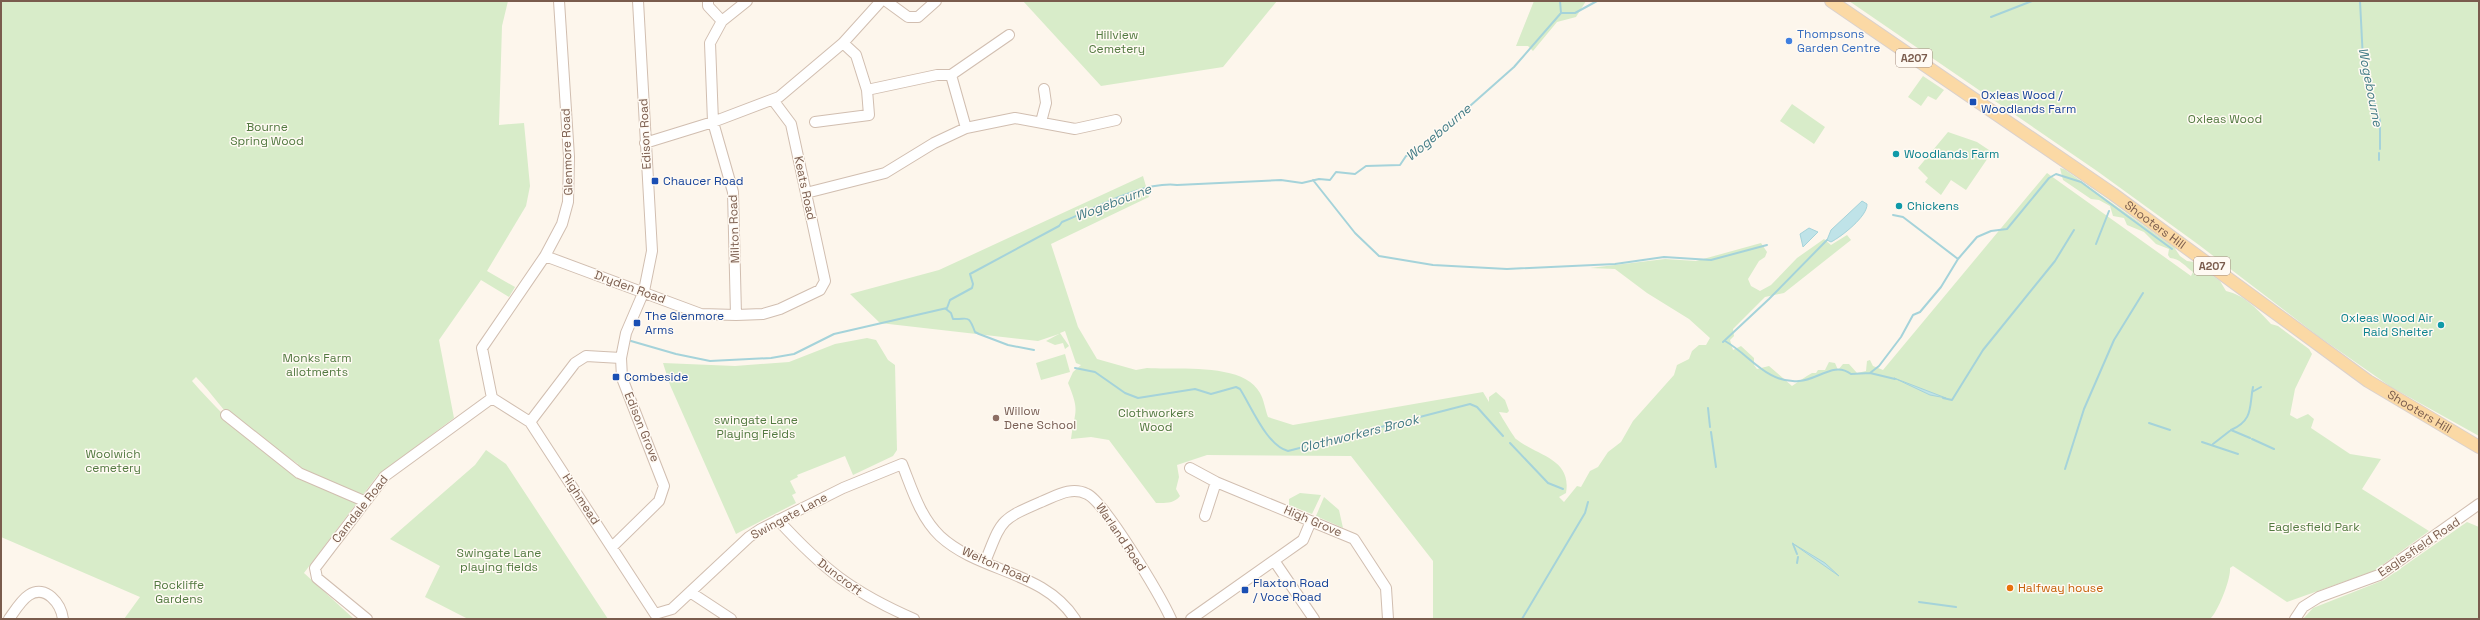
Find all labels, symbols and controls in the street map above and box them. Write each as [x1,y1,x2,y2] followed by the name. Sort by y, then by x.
[1797,26,1880,56] place label: Thompsons Garden Centre
[1089,27,1145,57] park label: Hillview Cemetery
[1784,36,1794,46] marker: Thompsons Garden Centre
[2355,46,2387,129] water label: Wogebourne
[1896,49,1932,67] road number: A207
[1981,87,2076,117] place label: Oxleas Wood / Woodlands Farm
[1968,97,1978,107] marker: Oxleas Wood / Woodlands Farm
[635,98,655,170] street label: Edison Road
[1402,99,1476,165] water label: Wogebourne
[557,108,577,196] street label: Glenmore Road
[2188,111,2262,127] park label: Oxleas Wood
[230,119,304,149] park label: Bourne Spring Wood
[1904,146,1999,162] place label: Woodlands Farm
[1891,149,1901,159] marker: Woodlands Farm
[790,155,820,221] street label: Keats Road
[663,173,744,189] place label: Chaucer Road
[650,176,660,186] marker: Chaucer Road
[1073,180,1155,225] water label: Wogebourne
[725,194,743,264] street label: Milton Road
[2121,197,2189,253] street label: Shooters Hill
[1907,198,1959,214] place label: Chickens
[1894,201,1904,211] marker: Chickens
[2194,257,2230,275] road number: A207
[592,267,668,307] street label: Dryden Road
[645,308,724,338] place label: The Glenmore Arms
[2341,310,2433,340] place label: Oxleas Wood Air Raid Shelter
[632,318,642,328] marker: The Glenmore Arms
[2436,320,2446,330] marker: Oxleas Wood Air Raid Shelter
[282,350,352,380] park label: Monks Farm allotments
[624,369,688,385] place label: Combeside
[611,372,621,382] marker: Combeside
[2384,386,2455,437] street label: Shooters Hill
[621,390,663,464] street label: Edison Grove
[1004,403,1076,433] place label: Willow Dene School
[1118,405,1194,435] park label: Clothworkers Wood
[1298,410,1422,456] water label: Clothworkers Brook
[714,412,798,442] park label: swingate Lane Playing Fields
[991,413,1001,423] marker: Willow Dene School
[85,446,141,476] park label: Woolwich cemetery
[559,470,603,528] street label: Highmead
[328,472,392,546] street label: Camdale Road
[748,489,830,543] street label: Swingate Lane
[1092,500,1150,574] street label: Warland Road
[1281,502,1345,540] street label: High Grove
[2375,514,2463,580] street label: Eaglesfield Road
[2268,519,2360,535] park label: Eaglesfield Park
[959,543,1033,587] street label: Welton Road
[457,545,541,575] park label: Swingate Lane playing fields
[814,555,866,599] street label: Duncroft
[1253,575,1329,605] place label: Flaxton Road / Voce Road
[154,577,204,607] park label: Rockliffe Gardens
[2018,580,2103,596] place label: Halfway house
[2005,583,2015,593] marker: Halfway house
[1240,585,1250,595] marker: Flaxton Road / Voce Road

